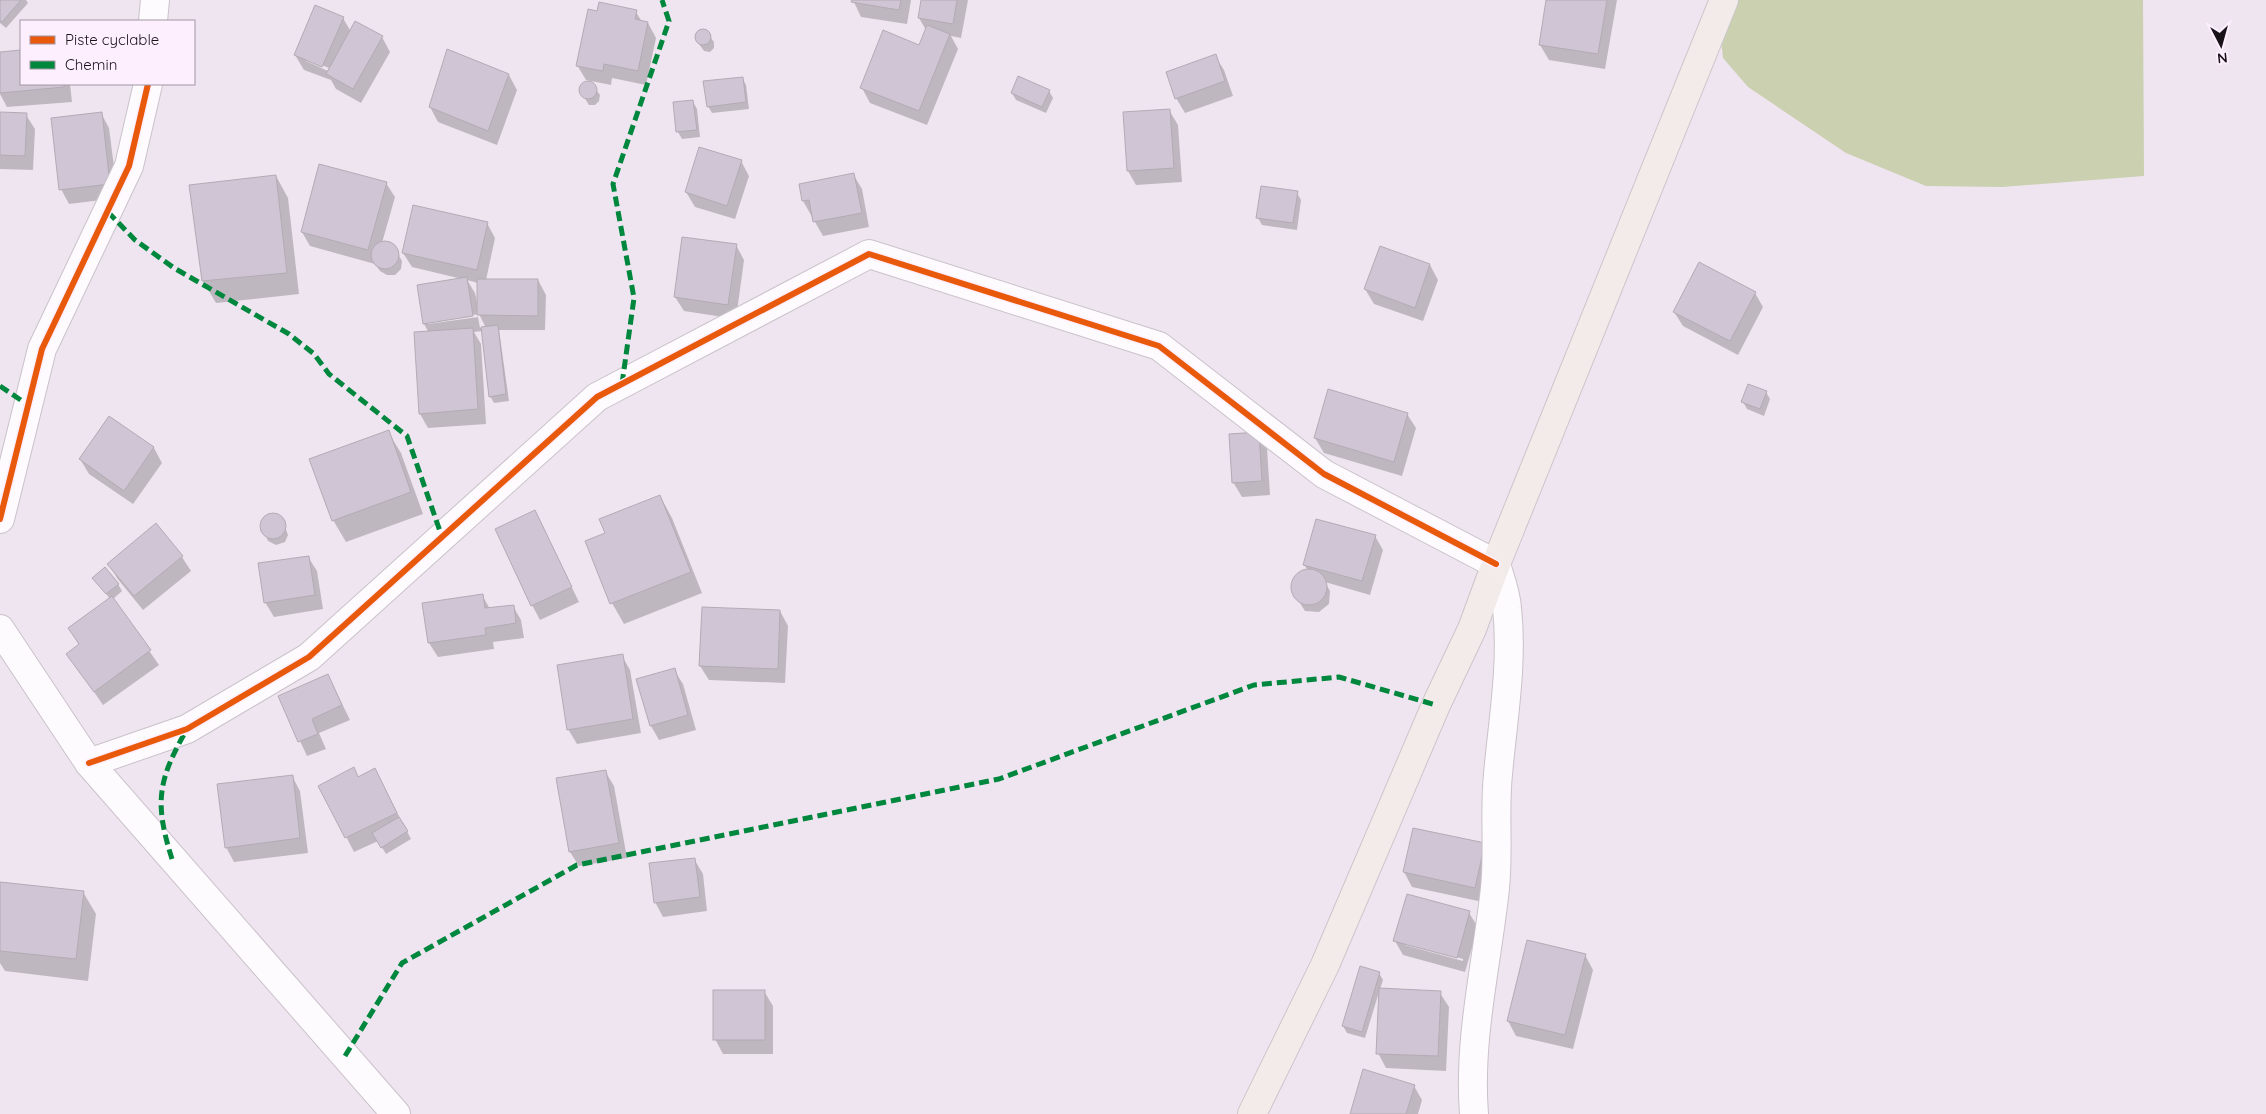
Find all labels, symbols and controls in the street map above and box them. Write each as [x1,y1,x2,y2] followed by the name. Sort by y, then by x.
[20,20,195,85] legend
[2196,20,2246,70] north arrow
[65,30,159,49] text: Piste cyclable
[2216,48,2228,67] text: N
[65,55,117,74] text: Chemin

